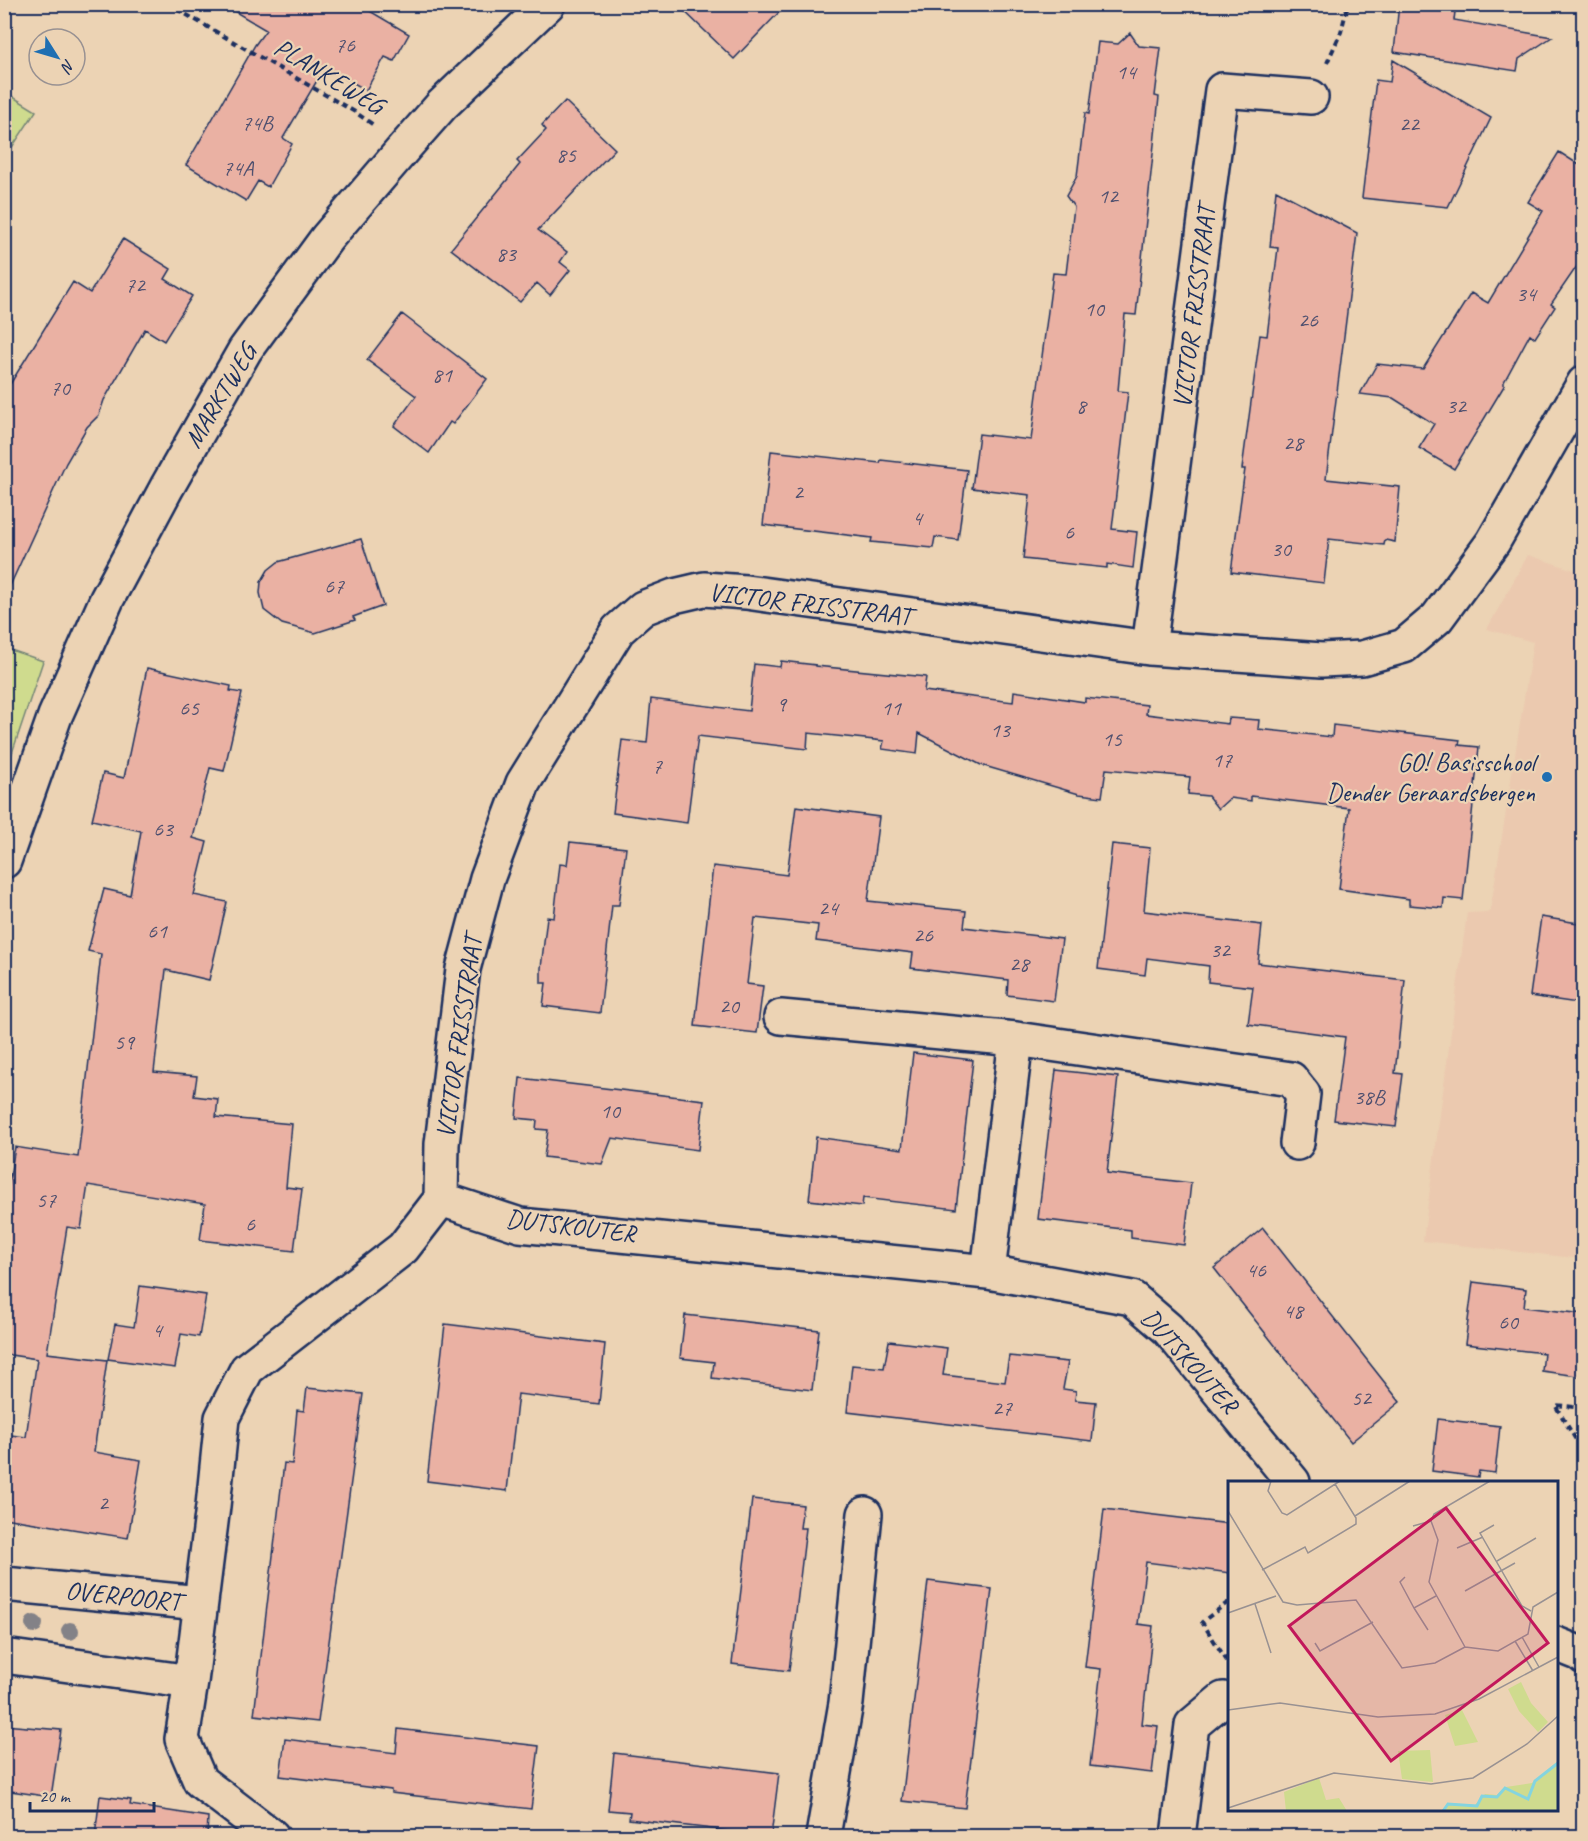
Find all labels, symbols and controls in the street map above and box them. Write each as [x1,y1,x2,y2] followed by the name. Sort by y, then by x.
[27,27,87,87] north arrow
[268,30,393,124] street label: PLANKEWEG
[335,31,356,59] house number: 76
[55,55,79,78] text: N
[1116,58,1138,86] house number: 14
[241,109,274,137] house number: 74B
[1399,110,1421,138] house number: 22
[556,141,577,169] house number: 85
[223,154,254,182] house number: 74A
[1098,182,1120,210] house number: 12
[1165,198,1224,410] street label: VICTOR FRISSTRAAT
[496,240,518,268] house number: 83
[125,271,147,299] house number: 72
[1516,280,1538,308] house number: 34
[1084,295,1106,323] house number: 10
[1298,306,1319,334] house number: 26
[176,335,266,454] street label: MARKTWEG
[432,361,453,389] house number: 81
[50,374,72,402] house number: 70
[1076,392,1088,420] house number: 8
[1446,392,1468,420] house number: 32
[1283,429,1305,457] house number: 28
[793,478,805,506] house number: 2
[912,504,924,532] house number: 4
[1064,518,1075,546] house number: 6
[1271,535,1293,563] house number: 30
[324,572,345,600] house number: 67
[707,575,919,634] street label: VICTOR FRISSTRAAT
[776,690,788,718] house number: 9
[179,694,200,722] house number: 65
[881,694,902,722] house number: 11
[990,716,1012,744] house number: 13
[1102,725,1123,753] house number: 15
[1212,746,1233,774] house number: 17
[1326,746,1540,809] place label: GO! Basisschool Dender Geraardsbergen
[652,752,663,780] house number: 7
[1540,770,1554,784] marker: GO! Basisschool Dender Geraardsbergen
[153,815,175,843] house number: 63
[818,894,840,922] house number: 24
[147,917,168,945] house number: 61
[913,921,934,949] house number: 26
[429,928,490,1140] street label: VICTOR FRISSTRAAT
[1210,936,1232,964] house number: 32
[1009,950,1031,978] house number: 28
[719,992,741,1020] house number: 20
[114,1028,136,1056] house number: 59
[1353,1083,1386,1111] house number: 38B
[600,1097,622,1125] house number: 10
[36,1186,57,1214] house number: 57
[504,1202,640,1251] street label: DUTSKOUTER
[245,1210,256,1238] house number: 6
[1246,1256,1267,1284] house number: 46
[1283,1297,1305,1325] house number: 48
[1134,1302,1247,1422] street label: DUTSKOUTER
[1498,1308,1520,1336] house number: 60
[152,1316,164,1344] house number: 4
[1351,1384,1373,1412] house number: 52
[992,1394,1013,1422] house number: 27
[1228,1481,1558,1811] inset map
[98,1489,110,1517] house number: 2
[64,1574,188,1619] street label: OVERPOORT
[30,1775,154,1813] scale bar
[39,1785,72,1807] text: 20 m

